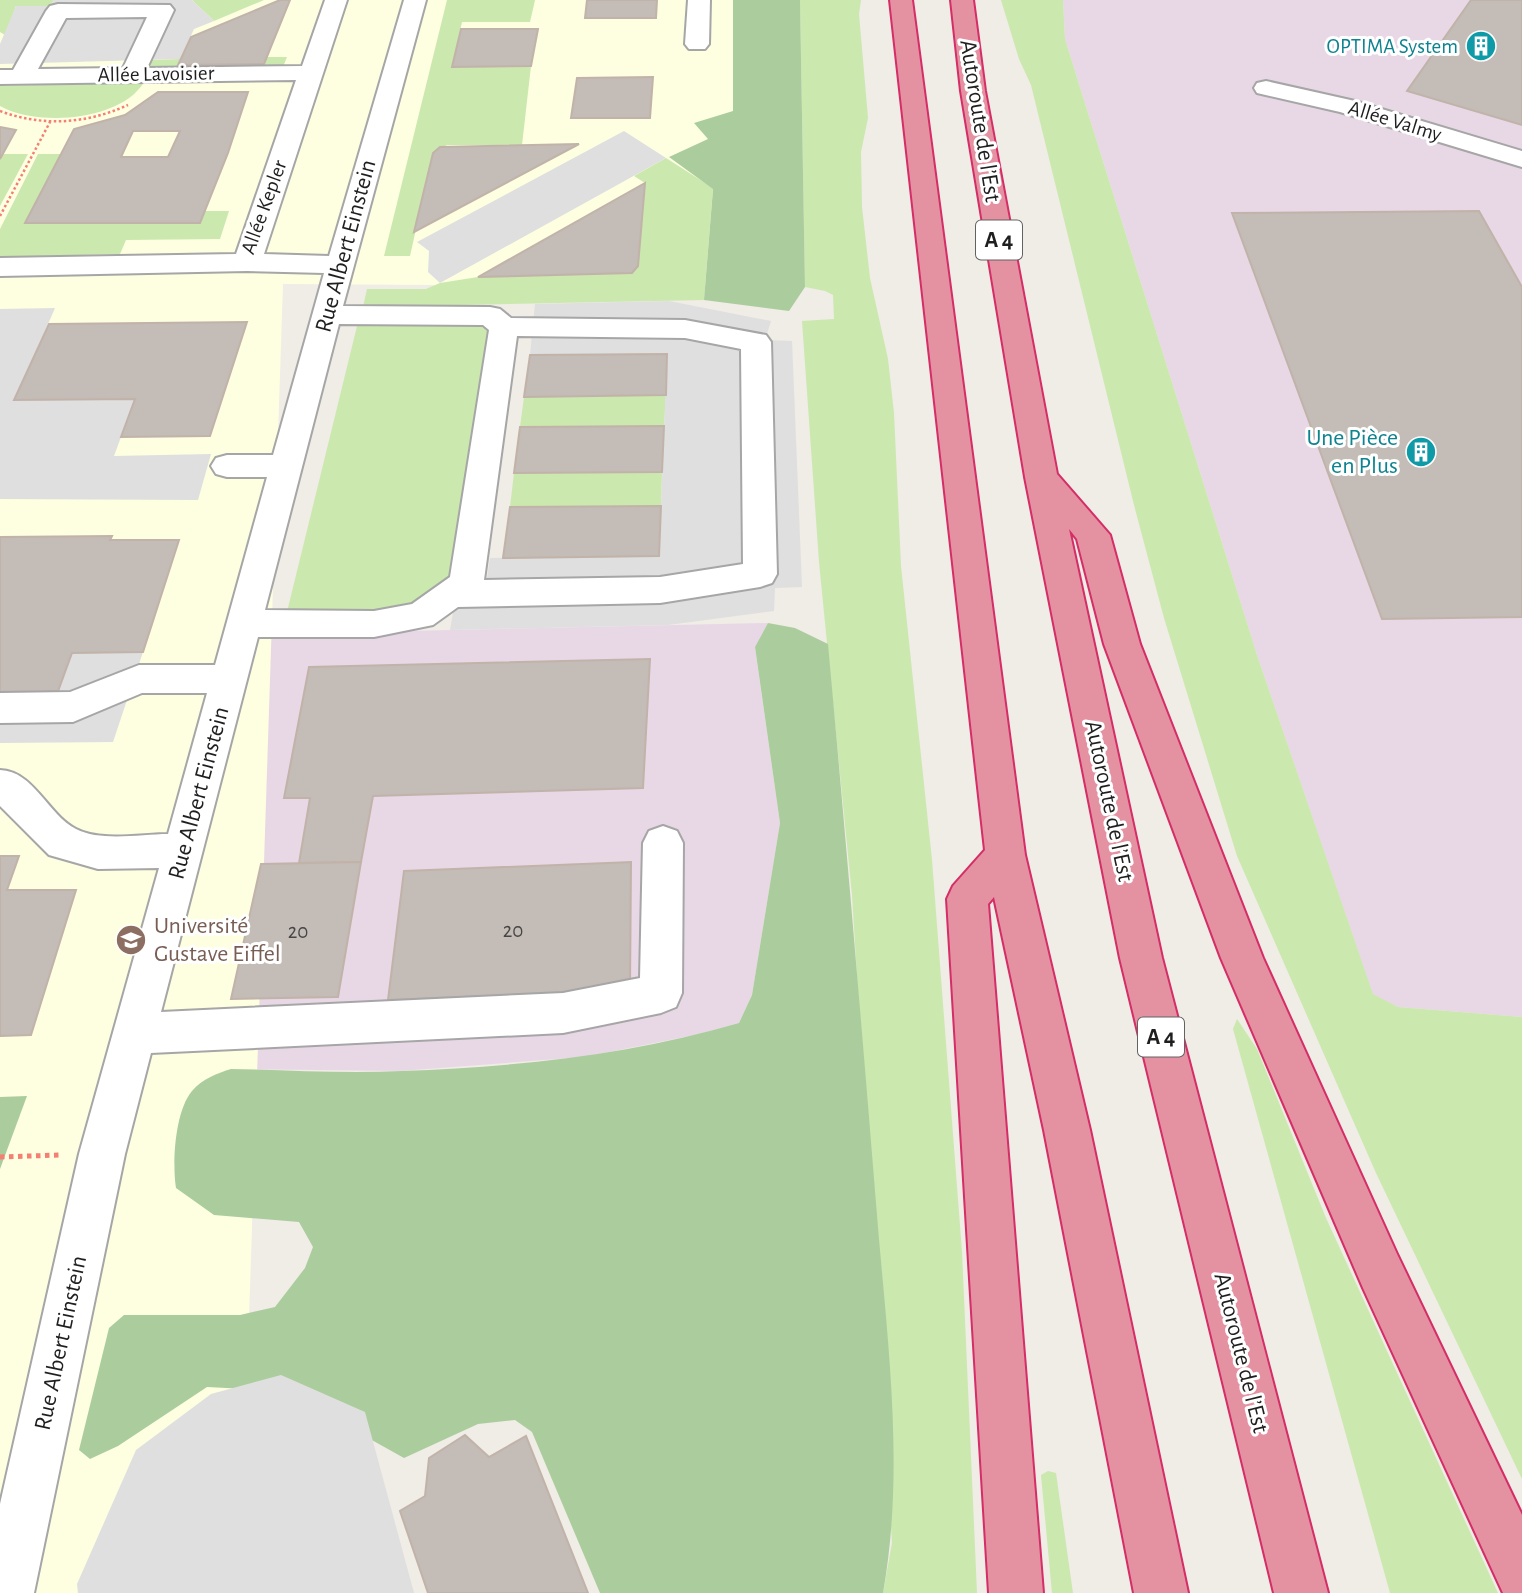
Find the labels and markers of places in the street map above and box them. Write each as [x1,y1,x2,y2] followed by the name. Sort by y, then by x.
[1464,29,1498,63] building icon: OPTIMA System
[1327,36,1458,57] place label: OPTIMA System
[1306,426,1398,478] place label: Une Pièce en Plus
[1404,435,1438,469] building icon: Une Pièce en Plus
[154,914,281,966] place label: Université Gustave Eiffel
[114,923,148,957] school or university icon: Université Gustave Eiffel

